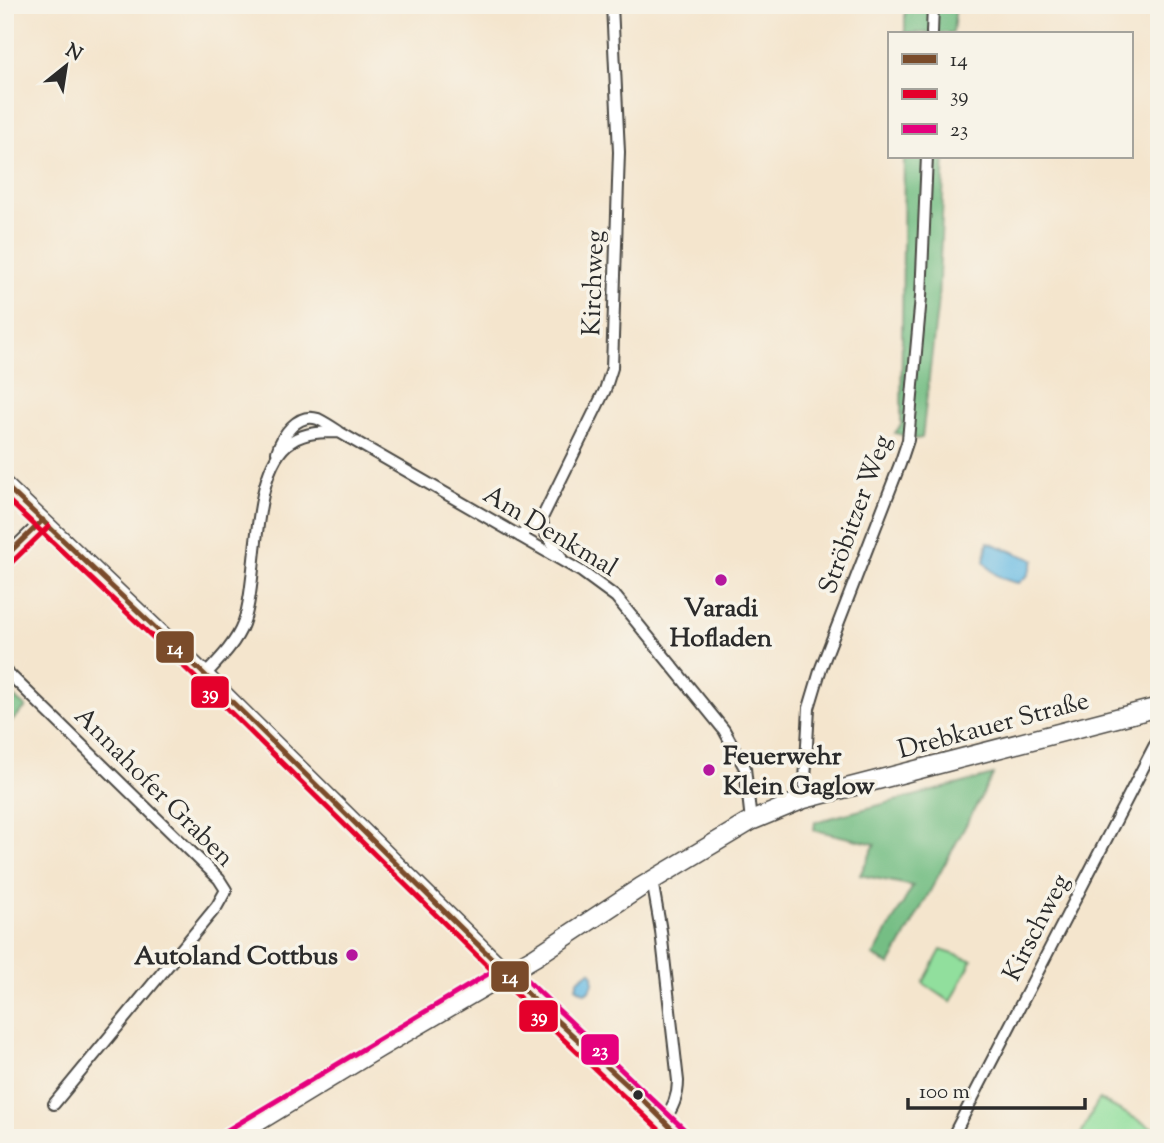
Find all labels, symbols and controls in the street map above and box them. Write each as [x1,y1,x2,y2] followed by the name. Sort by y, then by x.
[32,32,102,102] north arrow
[888,32,1132,158] legend
[60,38,87,69] text: N
[950,46,968,76] text: 14
[950,82,969,112] text: 39
[950,116,968,146] text: 23
[574,229,615,337] street label: Kirchweg
[810,430,902,600] street label: Ströbitzer Weg
[475,477,624,587] street label: Am Denkmal
[713,572,729,588] marker: Varadi Hofladen
[670,591,773,658] place label: Varadi Hofladen
[155,630,195,664] line badge: 14
[167,636,183,663] text: 14
[190,675,230,709] line badge: 39
[202,681,218,708] text: 39
[894,683,1093,770] street label: Drebkauer Straße
[65,699,242,876] street label: Annahofer Graben
[723,739,875,806] place label: Feuerwehr Klein Gaglow
[701,762,717,778] marker: Feuerwehr Klein Gaglow
[994,868,1080,988] street label: Kirschweg
[134,939,338,976] place label: Autoland Cottbus
[344,947,360,963] marker: Autoland Cottbus
[490,960,530,993] line badge: 14
[502,965,518,992] text: 14
[518,999,559,1033] line badge: 39
[531,1004,547,1031] text: 39
[580,1033,620,1066] line badge: 23
[592,1038,609,1065] text: 23
[908,1066,1085,1110] scale bar
[919,1078,970,1108] text: 100 m
[631,1088,645,1102] unlabelled marker

